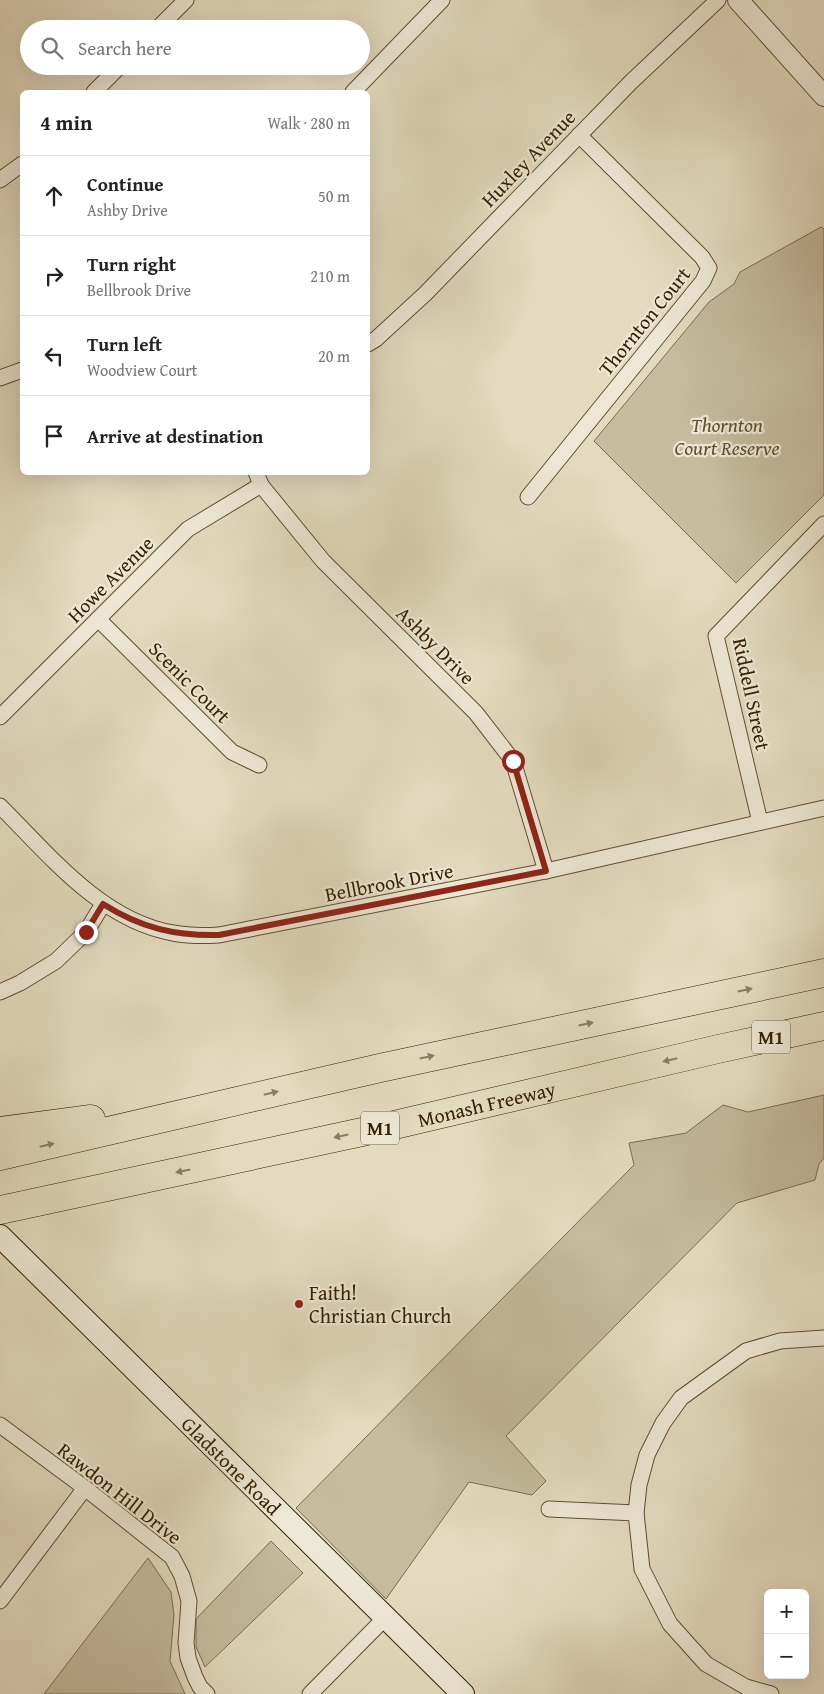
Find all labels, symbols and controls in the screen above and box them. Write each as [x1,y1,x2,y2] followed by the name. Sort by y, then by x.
[20,20,370,75] search box
[38,34,66,62] icon: search
[78,34,172,62] text: Search here
[474,103,582,213] street label: Huxley Avenue
[40,107,92,138] text: 4 min
[267,111,350,135] text: Walk · 280 m
[87,170,164,198] text: Continue
[40,182,68,210] icon: ahead
[318,184,350,208] text: 50 m
[87,198,168,222] text: Ashby Drive
[87,250,176,278] text: Turn right
[591,260,697,382] street label: Thornton Court
[40,262,68,290] icon: right
[310,264,350,288] text: 210 m
[87,278,191,302] text: Bellbrook Drive
[87,330,162,358] text: Turn left
[40,342,68,370] icon: left
[318,344,350,368] text: 20 m
[87,358,197,382] text: Woodview Court
[675,410,779,462] park label: Thornton Court Reserve
[40,422,68,450] icon: arrive
[87,422,263,450] text: Arrive at destination
[60,529,160,629] street label: Howe Avenue
[390,599,482,691] street label: Ashby Drive
[143,635,237,729] street label: Scenic Court
[726,635,778,753] street label: Riddell Street
[502,750,525,773] route start
[322,855,456,909] street label: Bellbrook Drive
[75,921,98,944] route end
[738,985,754,993] one-way arrow
[579,1019,595,1027] one-way arrow
[752,1020,790,1054] road number: M1
[420,1053,436,1061] one-way arrow
[663,1056,678,1064] one-way arrow
[415,1073,558,1134] street label: Monash Freeway
[264,1089,279,1097] one-way arrow
[361,1112,399,1144] road number: M1
[334,1132,349,1140] one-way arrow
[40,1140,56,1148] one-way arrow
[175,1167,190,1175] one-way arrow
[309,1278,451,1330] place label: Faith! Christian Church
[293,1298,305,1310] marker: Faith! Christian Church
[175,1409,288,1521] street label: Gladstone Road
[52,1435,188,1551] street label: Rawdon Hill Drive
[764,1589,809,1679] map controls
[764,1589,809,1634] button: +
[764,1634,809,1679] button: −

